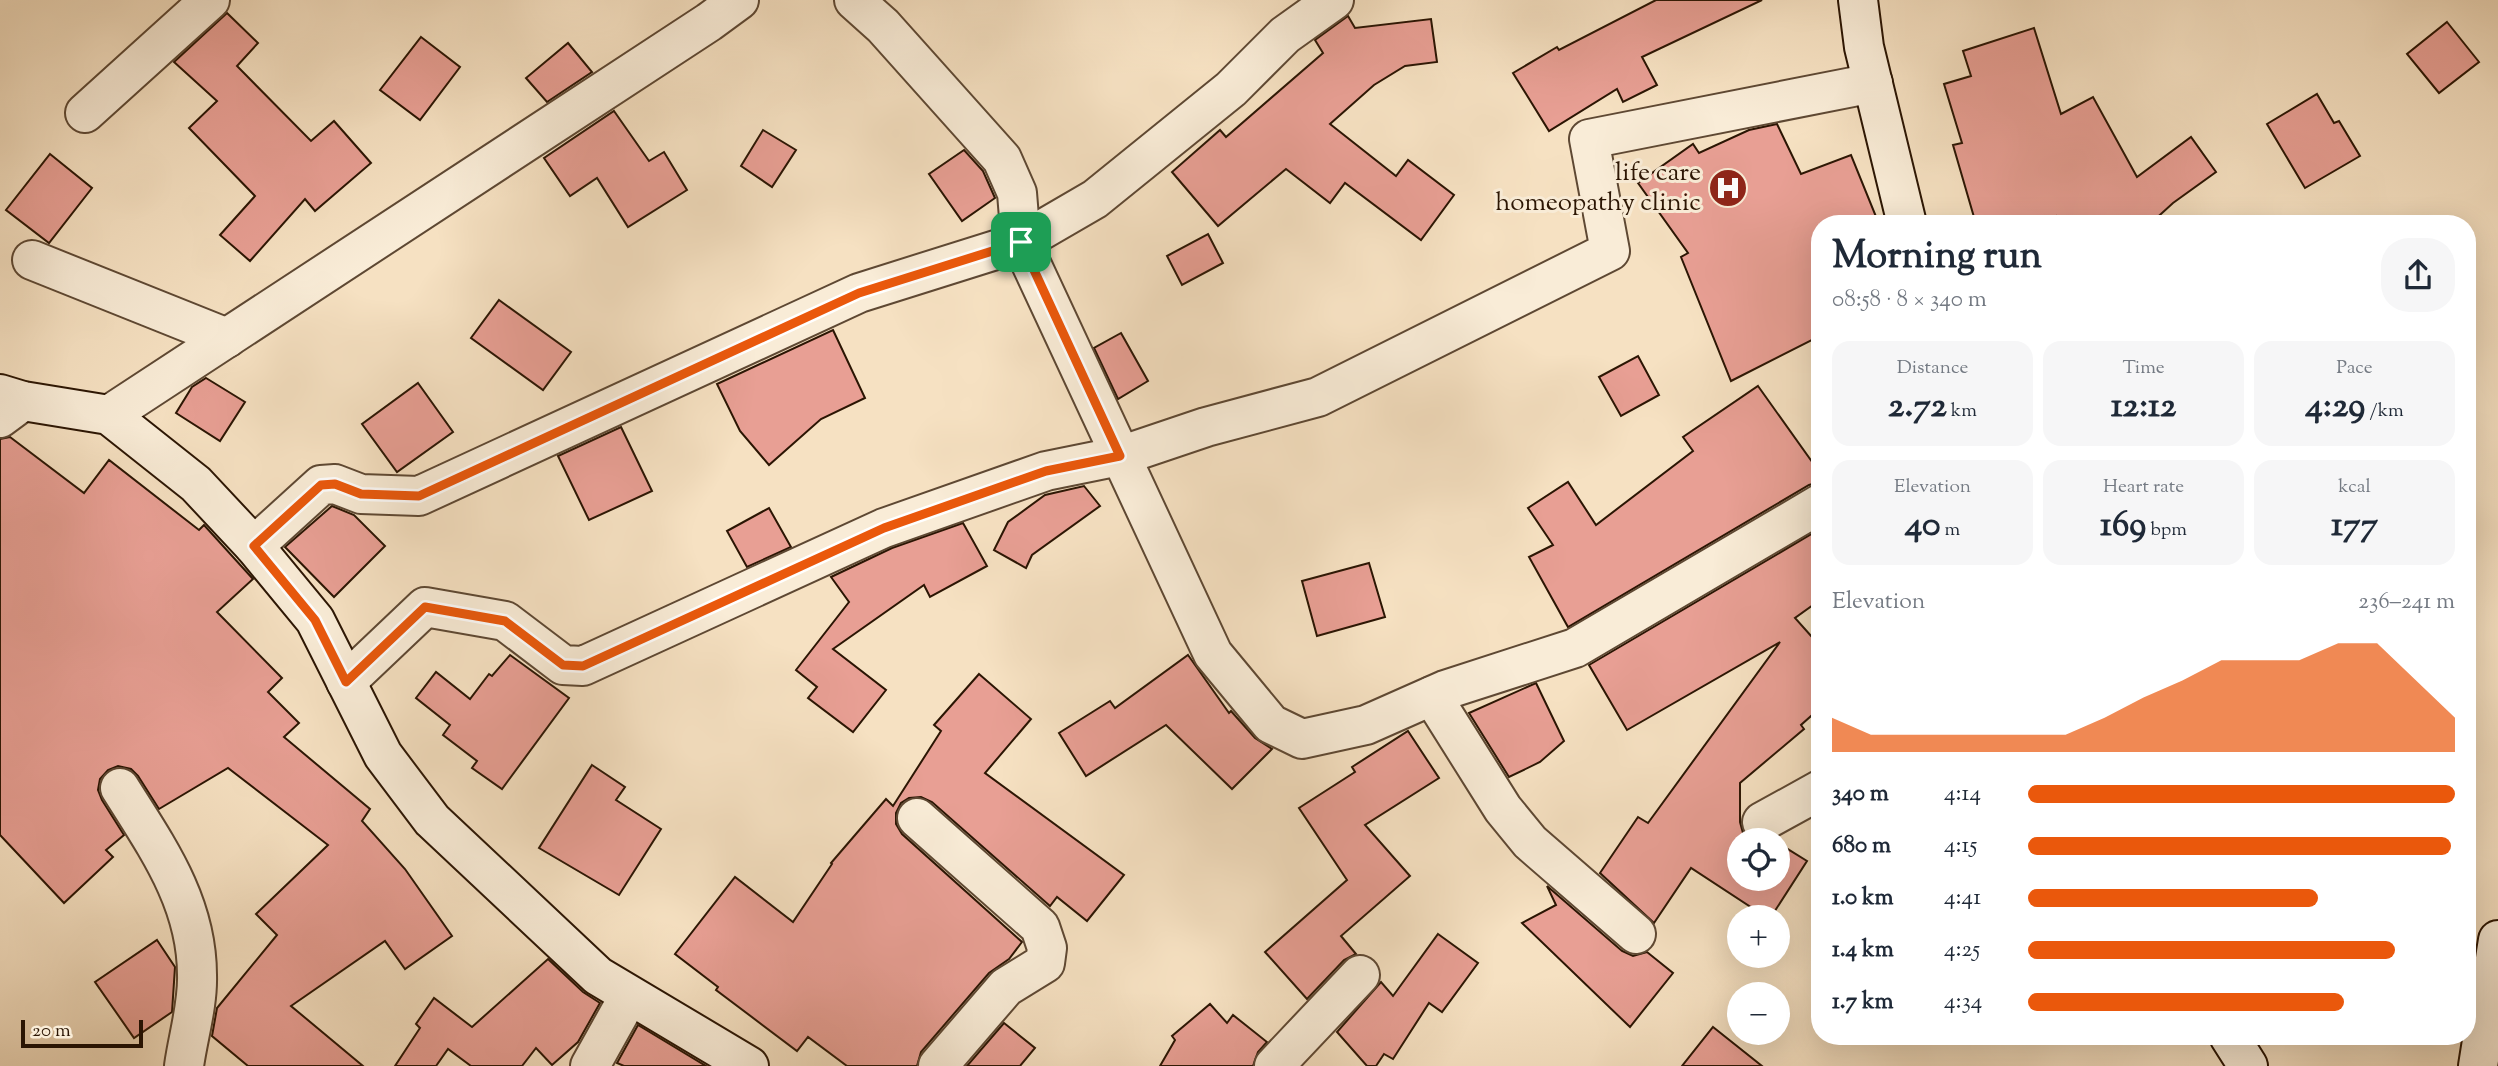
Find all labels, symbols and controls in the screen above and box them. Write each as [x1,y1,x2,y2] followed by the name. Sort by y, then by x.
[1495,155,1701,222] place label: life care homeopathy clinic
[1707,167,1749,209] hospital icon: life care homeopathy clinic
[991,212,1051,272] pin
[1002,223,1040,261] icon: arrive
[1832,231,2042,285] text: Morning run
[2381,238,2455,312] button: share
[1832,284,1987,317] text: 08:58 · 8 × 340 m
[1897,355,1968,382] text: Distance
[2122,355,2165,382] text: Time
[2336,355,2373,382] text: Pace
[1888,382,1947,433] text: 2.72
[2111,382,2176,433] text: 12:12
[2305,382,2365,433] text: 4:29
[1947,398,1977,425] text: km
[2365,398,2404,425] text: /km
[1894,474,1971,501] text: Elevation
[2103,474,2184,501] text: Heart rate
[2338,474,2371,501] text: kcal
[1905,501,1941,552] text: 40
[2100,501,2146,552] text: 169
[2331,501,2378,552] text: 177
[1941,517,1960,544] text: m
[2146,517,2187,544] text: bpm
[1832,586,1925,619] text: Elevation
[2358,586,2455,619] text: 236–241 m
[1832,778,1889,811] text: 340 m
[1944,778,1981,811] text: 4:14
[1727,828,1790,1045] map controls
[1727,828,1790,891] button: locate
[1832,830,1891,863] text: 680 m
[1944,830,1977,863] text: 4:15
[1832,882,1894,915] text: 1.0 km
[1944,882,1981,915] text: 4:41
[1727,905,1790,968] button: +
[1832,934,1894,967] text: 1.4 km
[1944,934,1980,967] text: 4:25
[1727,982,1790,1045] button: −
[1832,986,1894,1019] text: 1.7 km
[1944,986,1982,1019] text: 4:34
[21,1017,144,1049] scale bar
[32,1018,71,1045] text: 20 m

